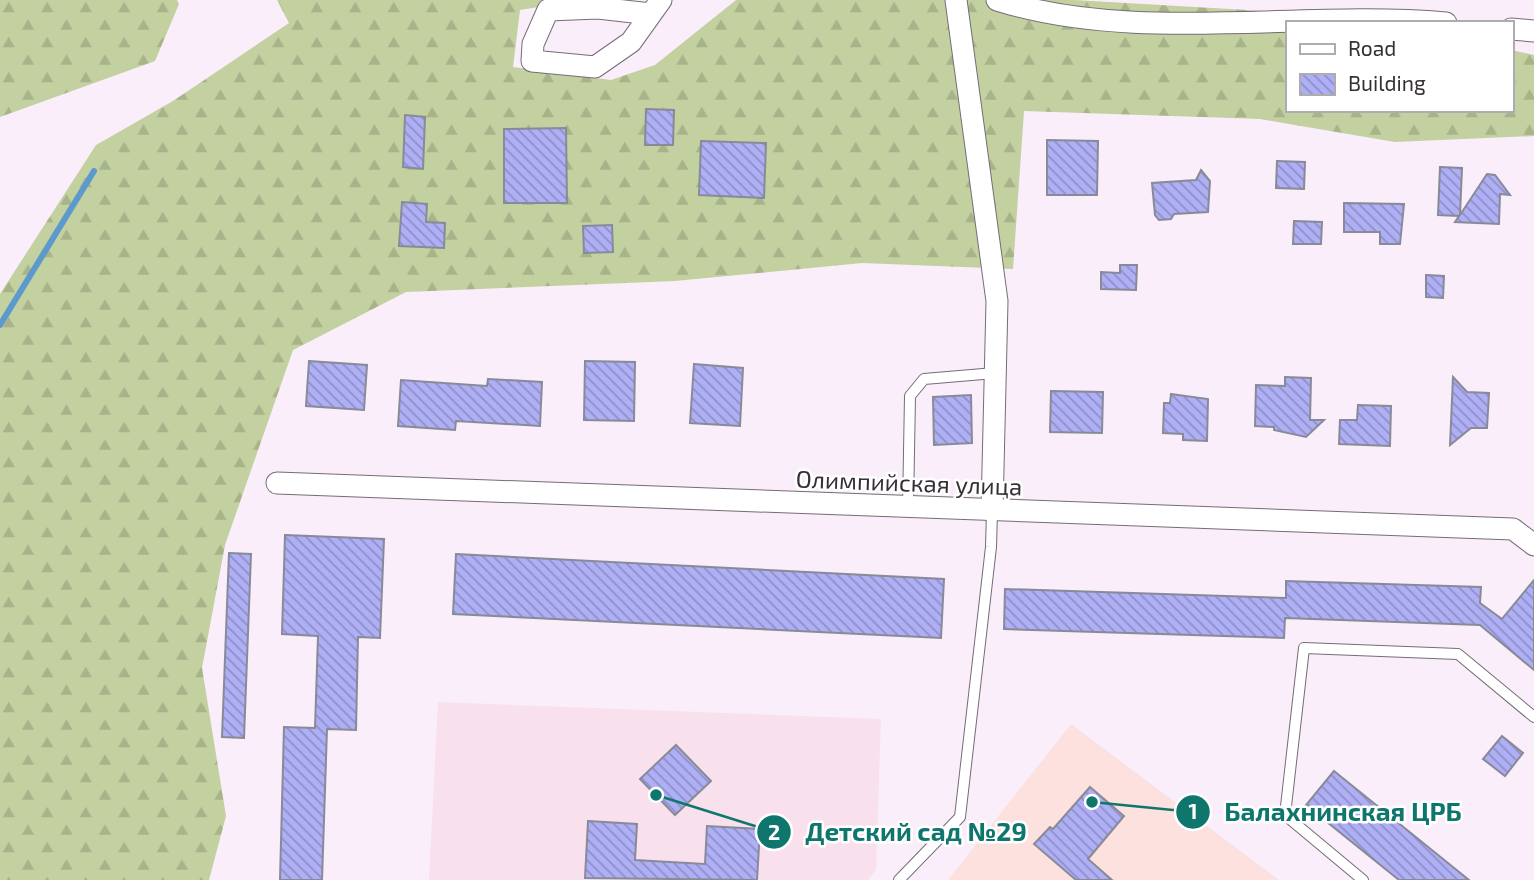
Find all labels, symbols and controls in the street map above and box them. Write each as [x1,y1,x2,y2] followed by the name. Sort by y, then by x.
[1286,21,1513,112] legend
[1348,35,1396,60] text: Road
[1348,70,1426,95] text: Building
[795,464,1023,501] street label: Олимпийская улица
[1175,788,1476,835] callout: Балахнинская ЦРБ
[1224,795,1462,826] text: Балахнинская ЦРБ
[1188,798,1198,823] text: 1
[757,809,1041,856] callout: Детский сад №29
[805,815,1027,846] text: Детский сад №29
[768,819,780,844] text: 2

